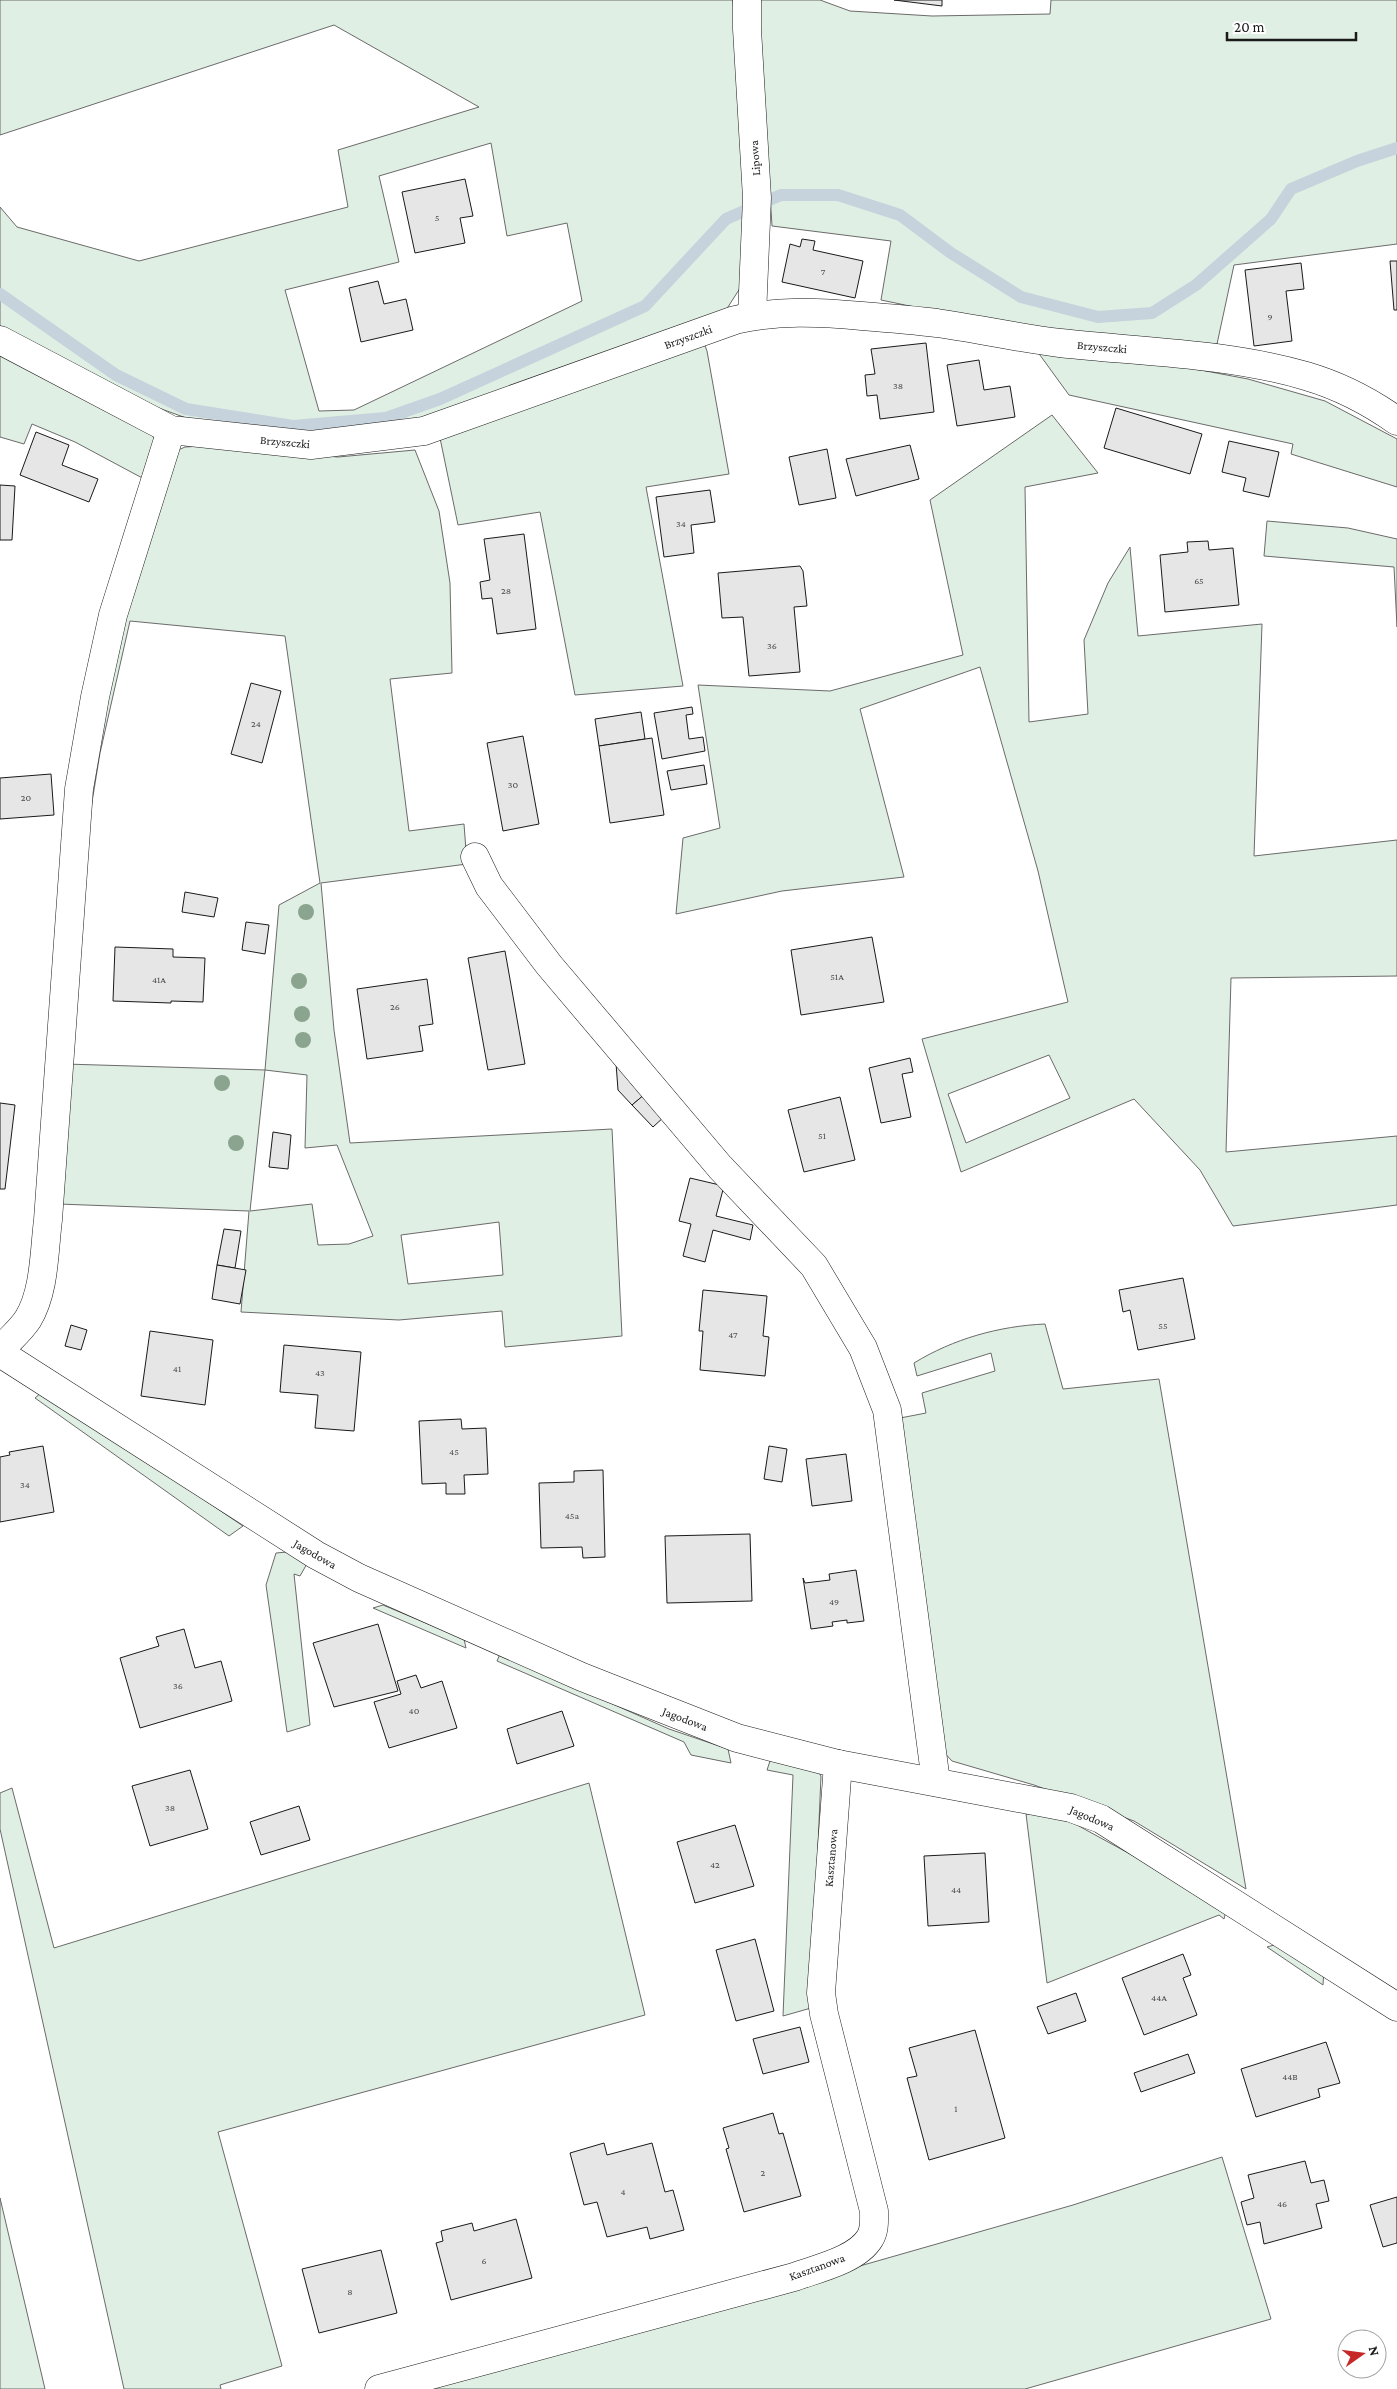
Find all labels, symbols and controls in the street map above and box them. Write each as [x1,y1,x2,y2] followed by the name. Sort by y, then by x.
[1227,10,1356,42] scale bar
[1234,19,1265,35] text: 20 m
[747,139,763,176] street label: Lipowa
[435,212,440,223] house number: 5
[821,266,826,277] house number: 7
[1267,311,1273,322] house number: 9
[662,322,714,352] street label: Brzyszczki
[1076,338,1128,356] street label: Brzyszczki
[893,380,903,391] house number: 38
[259,433,311,451] street label: Brzyszczki
[676,518,686,529] house number: 34
[1194,575,1204,586] house number: 65
[501,585,511,596] house number: 28
[767,640,777,651] house number: 36
[251,718,261,729] house number: 24
[508,779,519,790] house number: 30
[21,792,32,803] house number: 20
[830,971,844,982] house number: 51A
[152,974,166,985] house number: 41A
[390,1001,400,1012] house number: 26
[818,1130,826,1141] house number: 51
[1158,1320,1168,1331] house number: 55
[728,1329,738,1340] house number: 47
[173,1363,181,1374] house number: 41
[315,1367,325,1378] house number: 43
[449,1446,459,1457] house number: 45
[20,1479,30,1490] house number: 34
[565,1510,580,1521] house number: 45a
[290,1536,339,1572] street label: Jagodowa
[829,1596,839,1607] house number: 49
[173,1680,183,1691] house number: 36
[659,1704,710,1734] street label: Jagodowa
[409,1705,420,1716] house number: 40
[165,1802,175,1813] house number: 38
[1067,1802,1117,1834] street label: Jagodowa
[821,1828,841,1888] street label: Kasztanowa
[710,1859,720,1870] house number: 42
[951,1884,961,1895] house number: 44
[1151,1992,1167,2003] house number: 44A
[1282,2071,1298,2082] house number: 44B
[954,2103,958,2114] house number: 1
[761,2167,766,2178] house number: 2
[620,2186,626,2197] house number: 4
[1277,2198,1287,2209] house number: 46
[787,2250,847,2284] street label: Kasztanowa
[481,2255,487,2266] house number: 6
[347,2286,353,2297] house number: 8
[1337,2329,1387,2379] north arrow
[1366,2344,1384,2358] text: N

